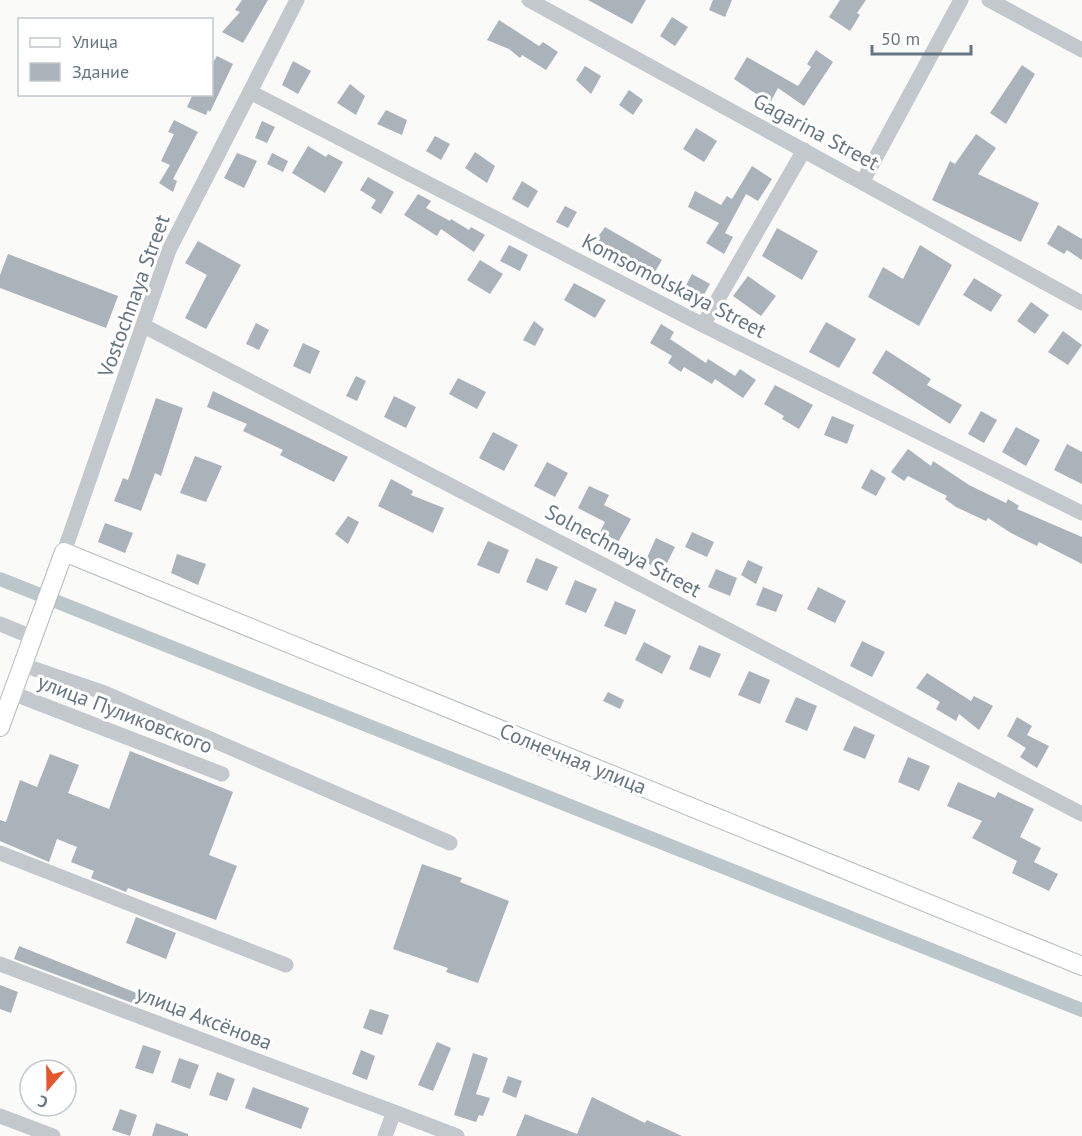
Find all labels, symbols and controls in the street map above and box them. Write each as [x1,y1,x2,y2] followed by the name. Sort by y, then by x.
[18,18,213,96] legend
[872,18,971,56] scale bar
[881,27,920,50] text: 50 m
[72,30,118,53] text: Улица
[72,60,129,83] text: Здание
[749,87,884,176] street label: Gagarina Street
[91,211,176,382] street label: Vostochnaya Street
[577,227,771,344] street label: Komsomolskaya Street
[541,498,706,603] street label: Solnechnaya Street
[34,668,216,759] street label: улица Пуликовского
[496,717,651,800] street label: Солнечная улица
[132,979,276,1056] street label: улица Аксёнова
[18,1058,78,1118] north arrow
[35,1091,50,1113] text: С

